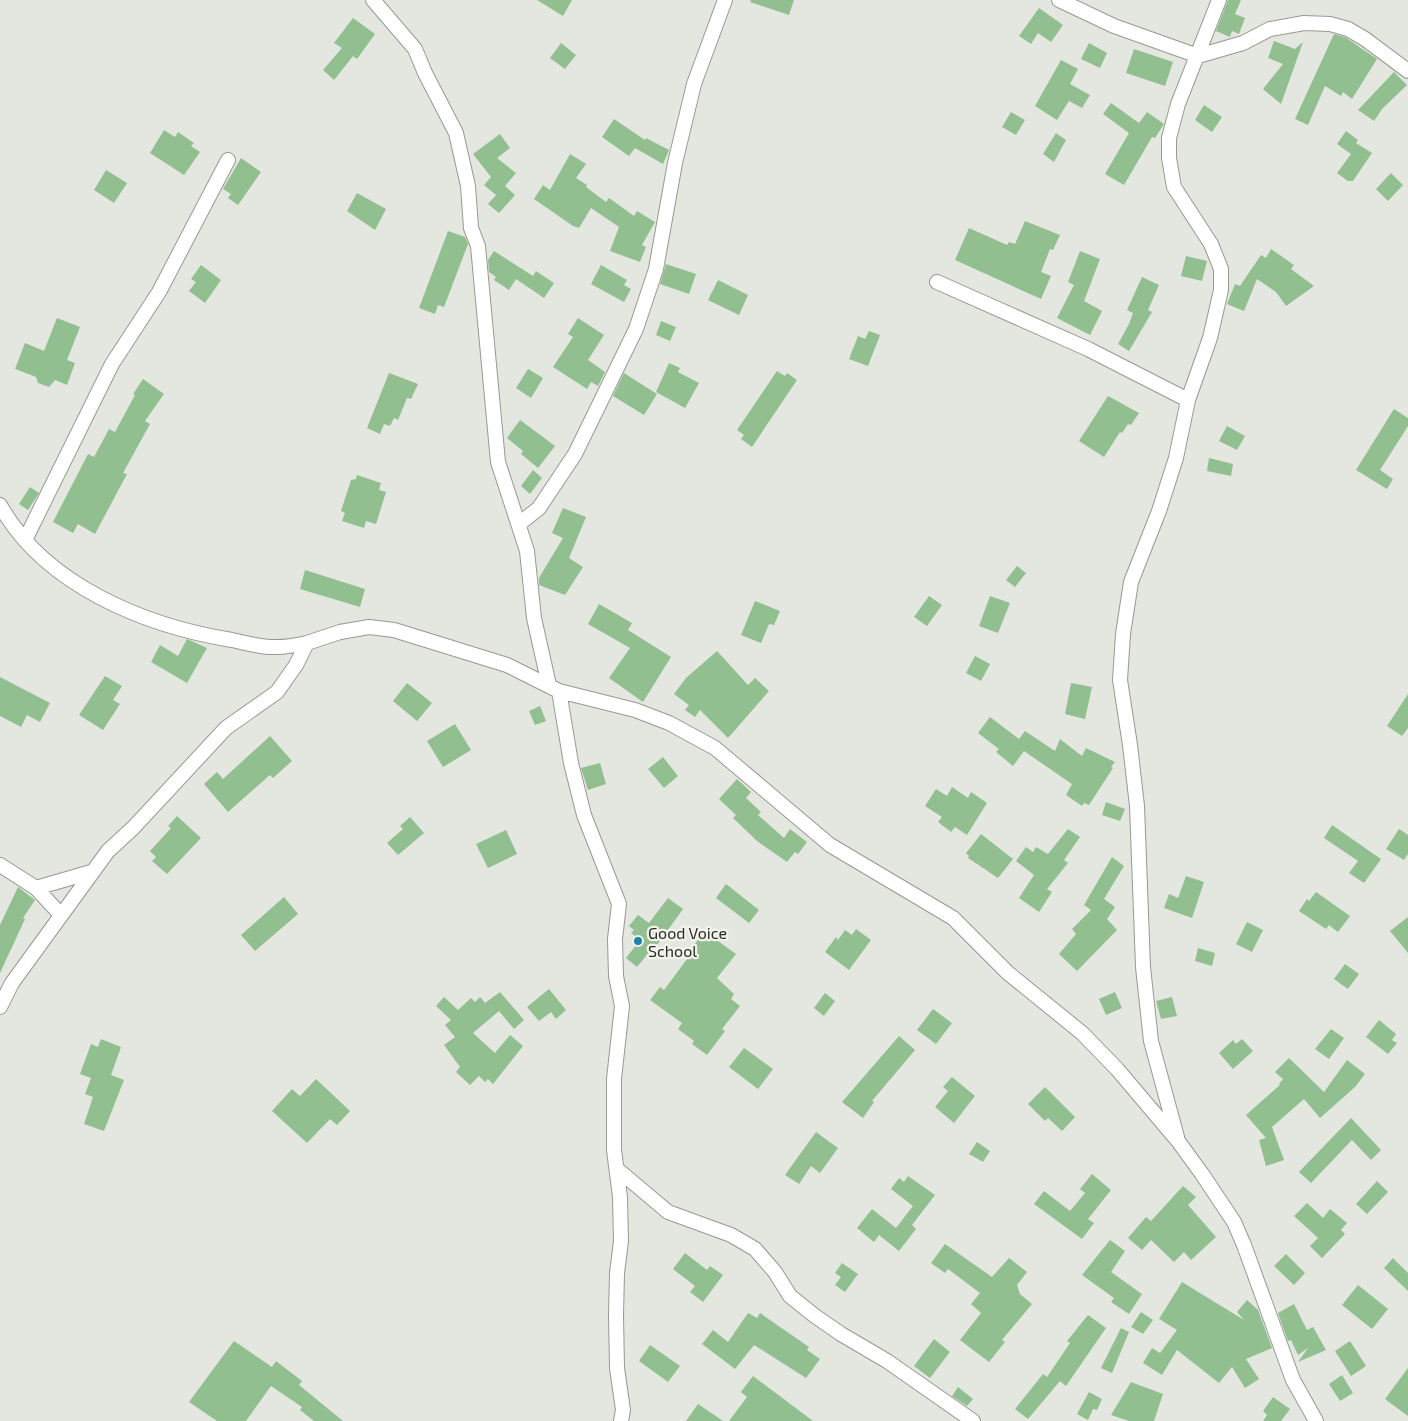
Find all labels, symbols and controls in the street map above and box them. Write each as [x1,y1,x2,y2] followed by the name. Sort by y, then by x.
[648,923,727,960] place label: Good Voice School
[632,935,644,947] marker: Good Voice School

